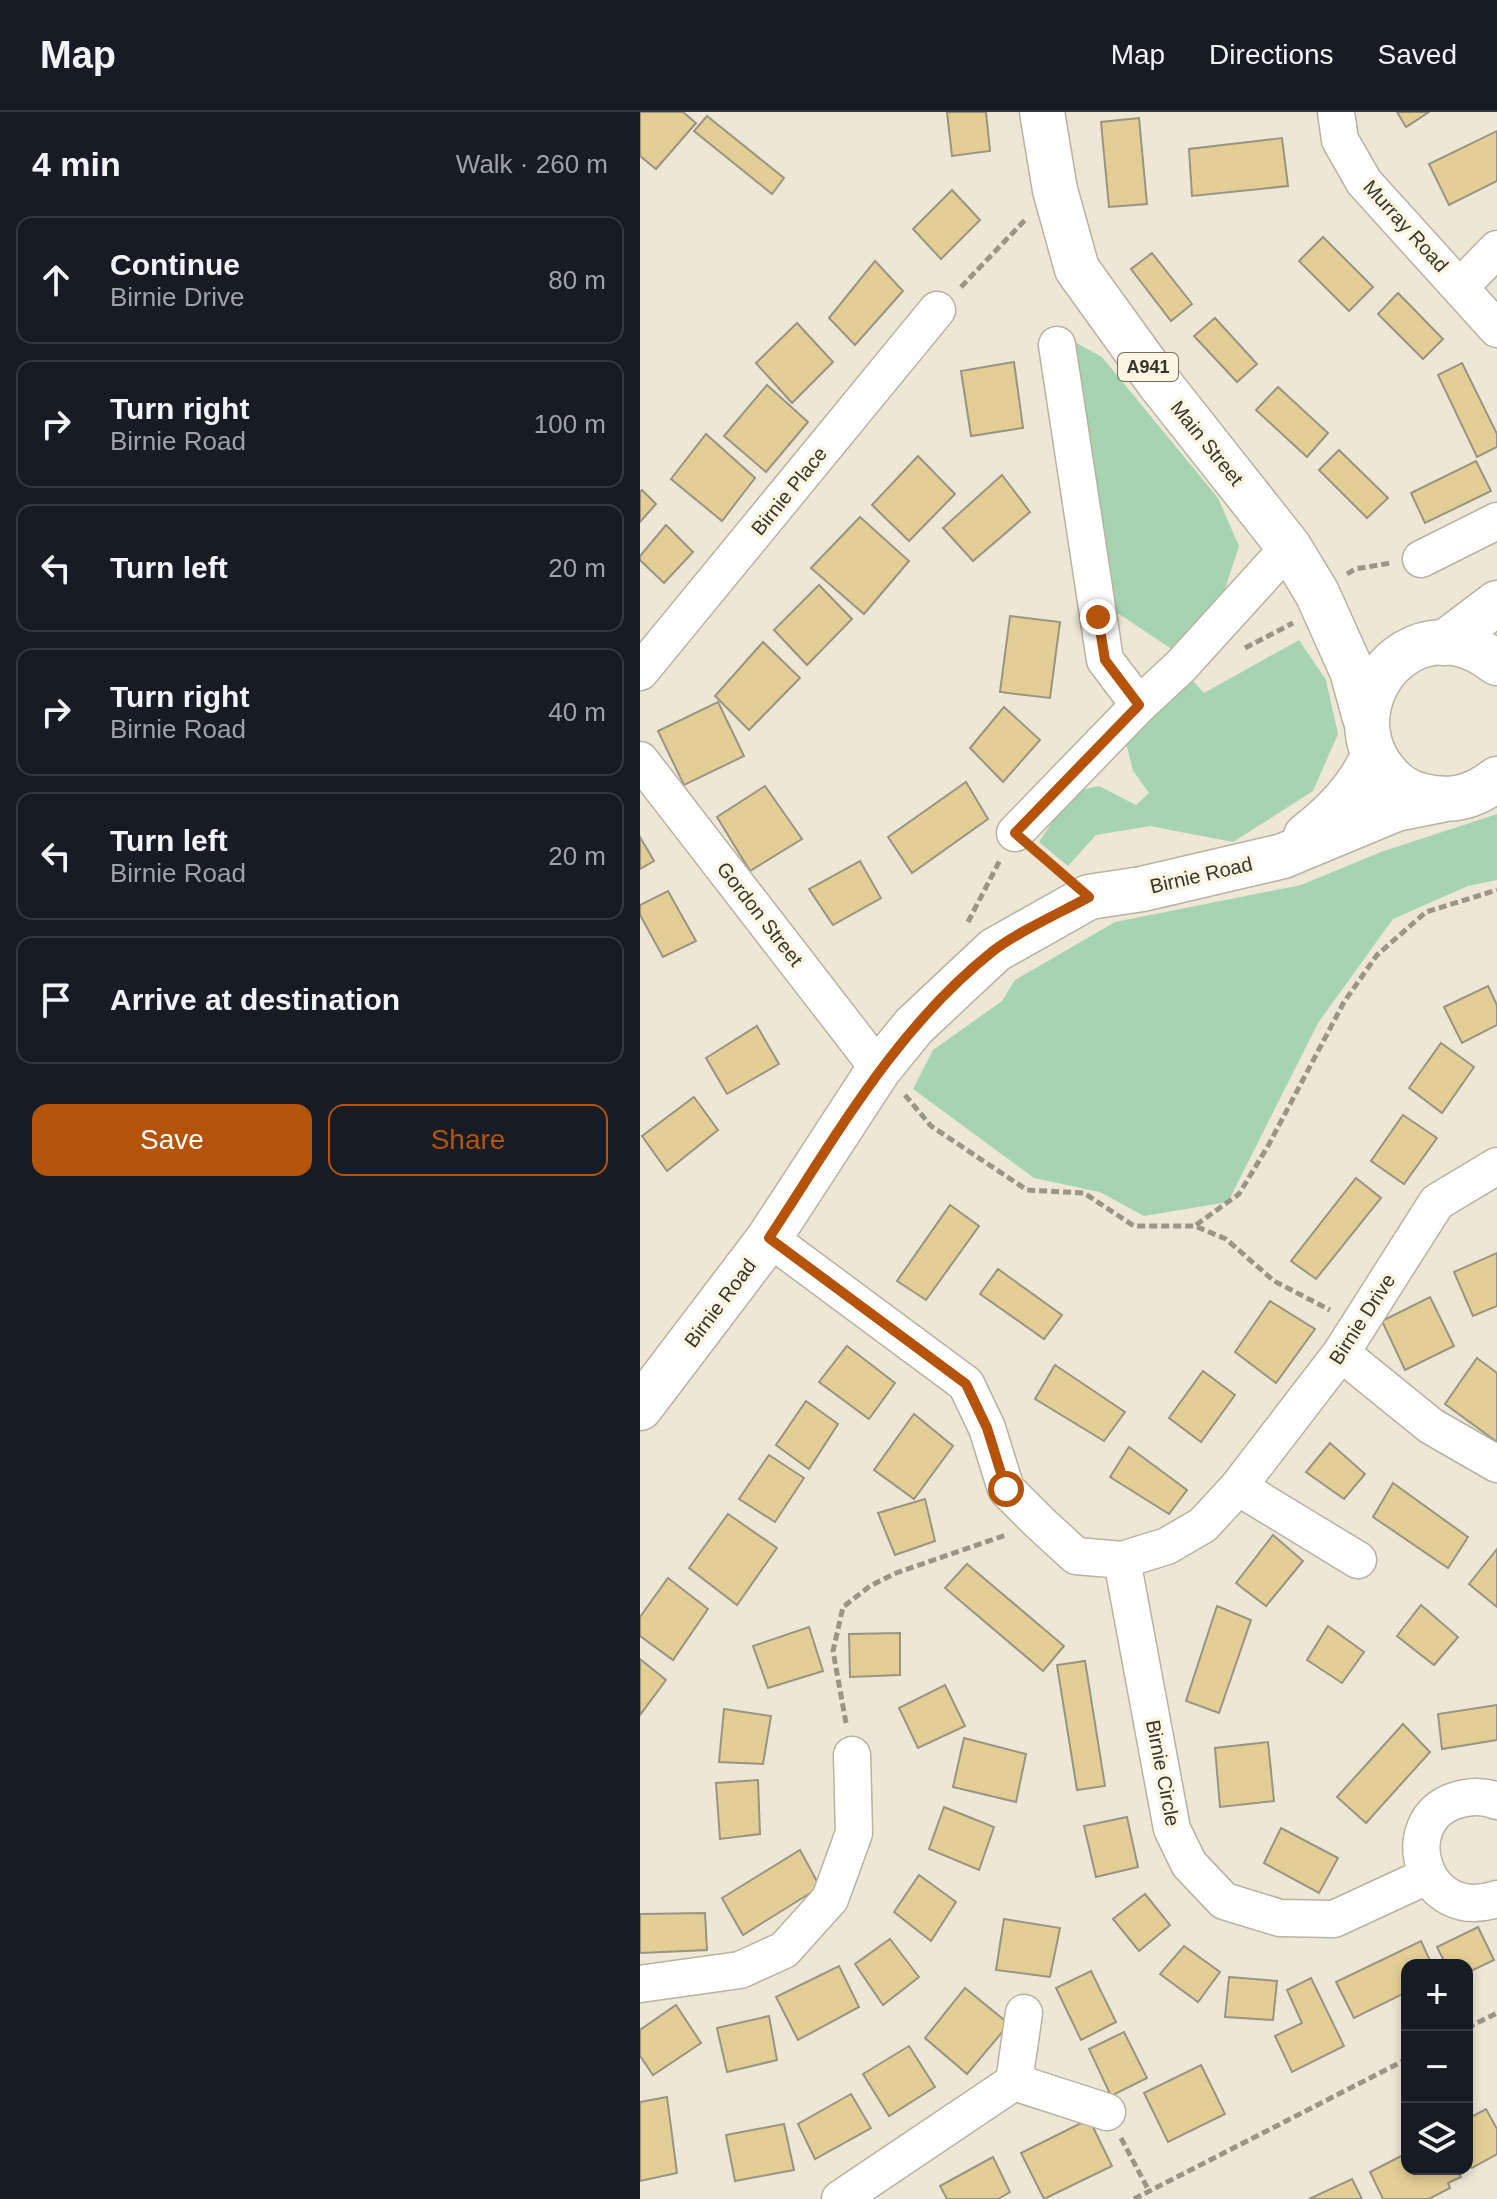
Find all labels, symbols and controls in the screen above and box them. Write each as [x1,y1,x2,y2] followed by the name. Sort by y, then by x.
[40,34,116,76] text: Map
[1111,39,1165,70] text: Map
[1209,39,1334,70] text: Directions
[1378,39,1457,70] text: Saved
[32,145,121,183] text: 4 min
[456,149,608,179] text: Walk · 260 m
[1359,176,1453,276] street label: Murray Road
[110,248,240,281] text: Continue
[34,258,78,302] icon: ahead
[548,265,606,295] text: 80 m
[110,282,244,312] text: Birnie Drive
[1118,353,1178,381] road number: A941
[110,392,249,425] text: Turn right
[1166,396,1248,490] street label: Main Street
[34,402,78,446] icon: right
[534,409,606,439] text: 100 m
[110,426,246,456] text: Birnie Road
[747,443,831,539] street label: Birnie Place
[34,546,78,590] icon: left
[110,551,228,584] text: Turn left
[548,553,606,583] text: 20 m
[1080,599,1116,635] route end
[110,680,249,713] text: Turn right
[34,690,78,734] icon: right
[548,697,606,727] text: 40 m
[110,714,246,744] text: Birnie Road
[110,824,228,857] text: Turn left
[34,834,78,878] icon: left
[548,841,606,871] text: 20 m
[1148,853,1254,897] street label: Birnie Road
[110,858,246,888] text: Birnie Road
[713,858,808,971] street label: Gordon Street
[34,978,78,1022] icon: arrive
[110,983,400,1016] text: Arrive at destination
[32,1104,312,1176] button: Save
[328,1104,608,1176] button: Share
[680,1255,760,1351] street label: Birnie Road
[1325,1270,1399,1368] street label: Birnie Drive
[988,1471,1024,1507] route start
[1142,1718,1184,1828] street label: Birnie Circle
[1401,1959,1473,2175] map controls
[1401,1959,1473,2031] button: +
[1401,2031,1473,2103] button: −
[1401,2103,1473,2175] button: layers

